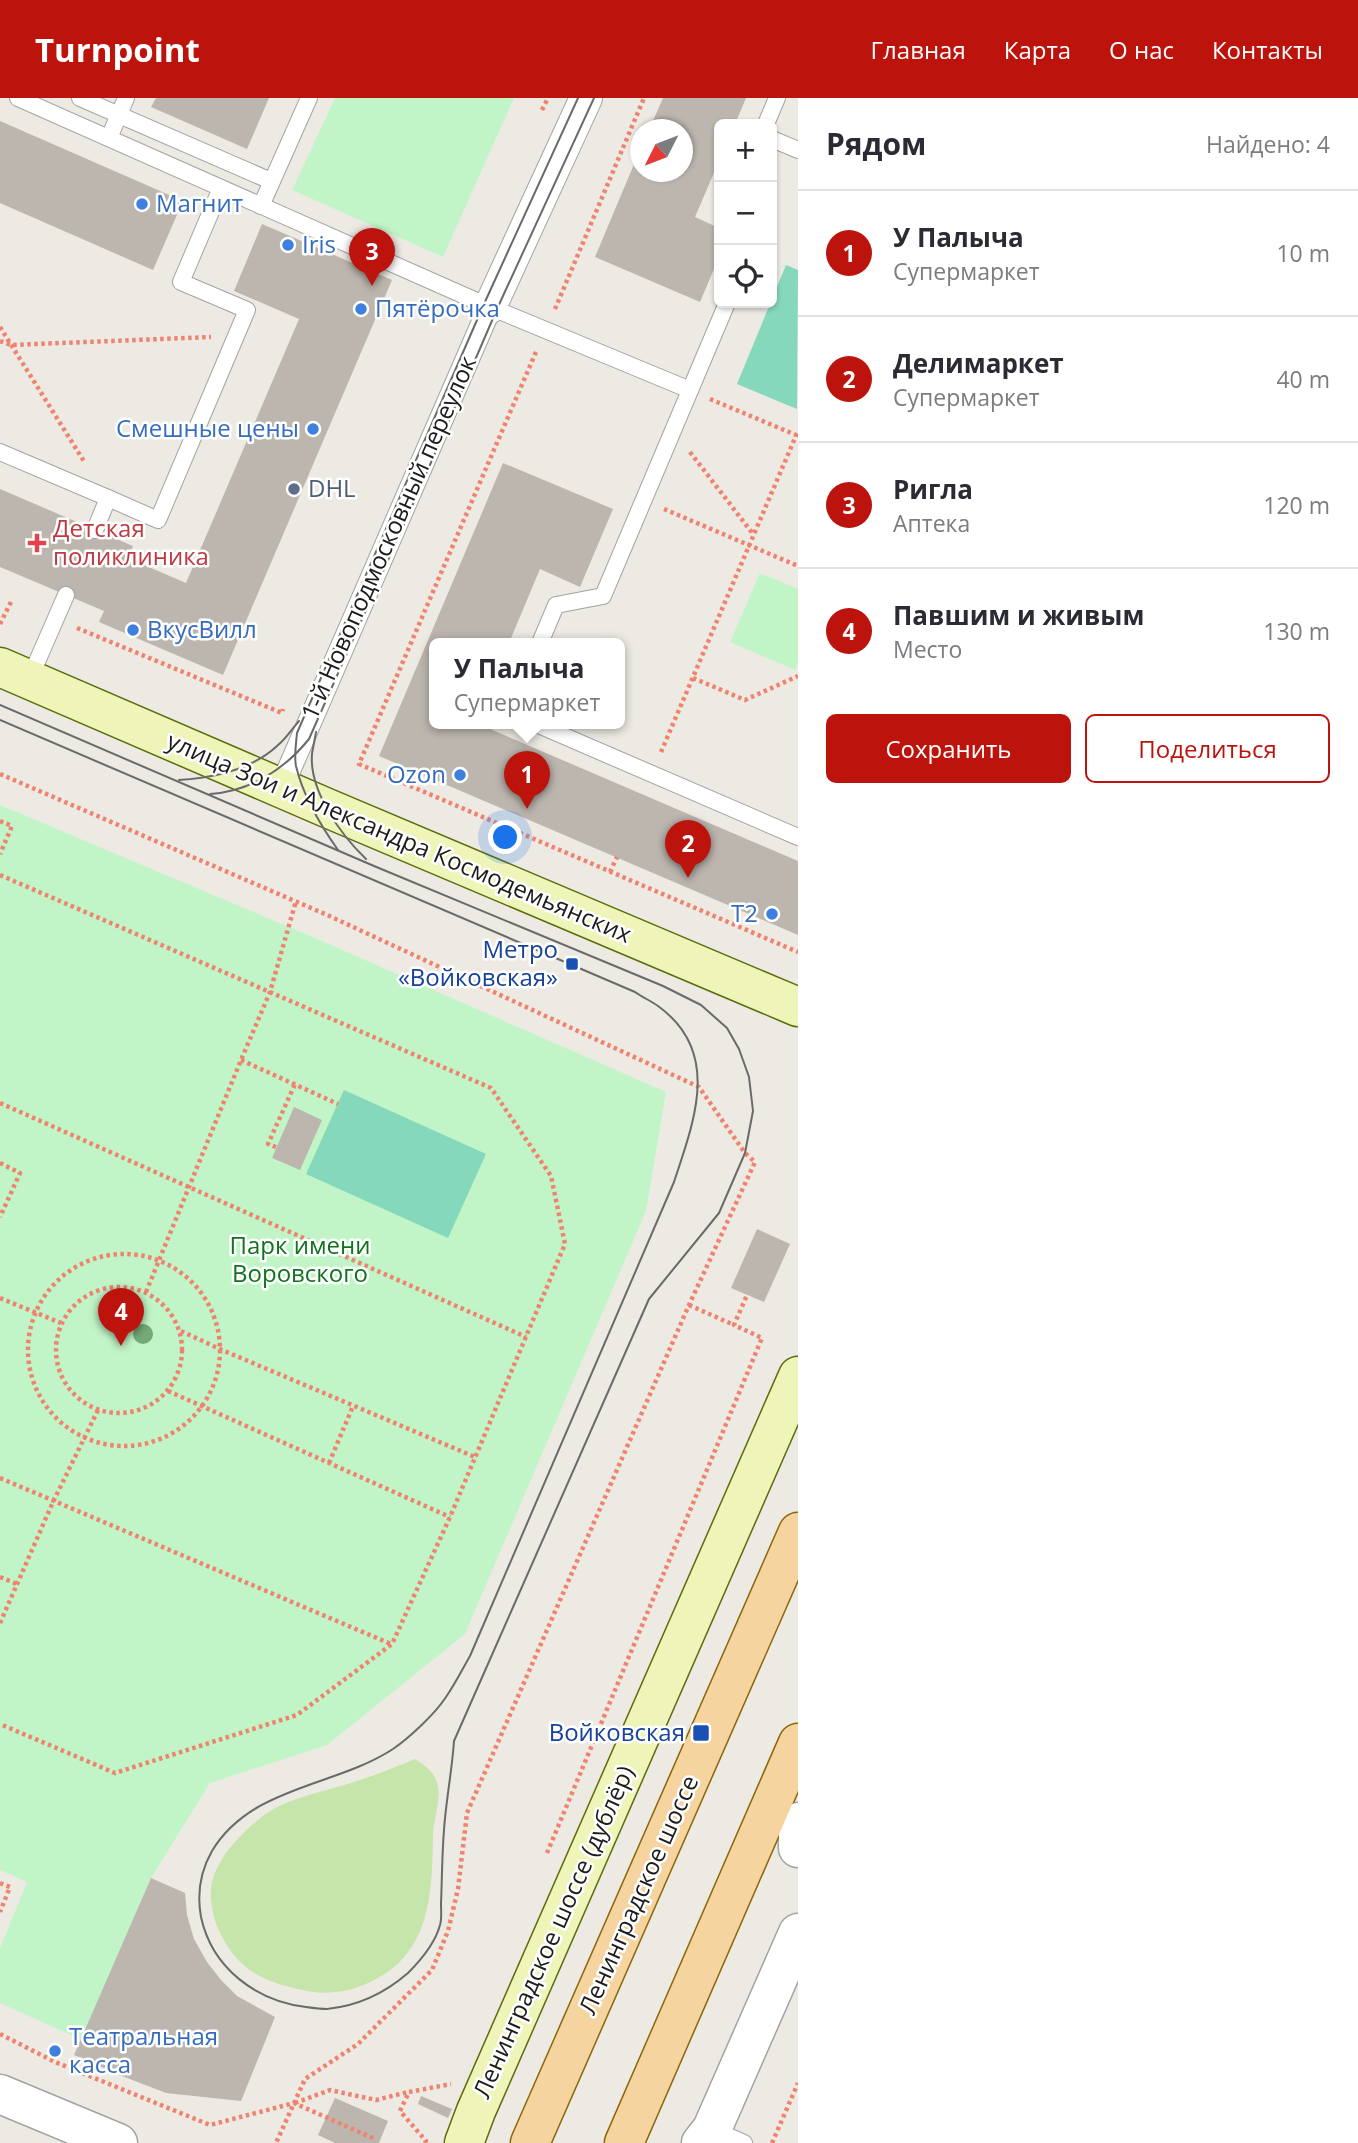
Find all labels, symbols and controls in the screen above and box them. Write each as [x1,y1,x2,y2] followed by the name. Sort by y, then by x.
[35,27,200,72] text: Turnpoint
[871,33,966,66] text: Главная
[1004,33,1071,66] text: Карта
[1109,33,1174,66] text: О нас
[1212,33,1323,66] text: Контакты
[630,119,693,182] north arrow
[714,119,777,308] map controls
[714,119,777,182] button: +
[826,123,926,164] text: Рядом
[1206,128,1330,160] text: Найдено: 4
[714,182,777,245] button: −
[156,186,243,219] place label: Магнит
[134,196,150,212] marker: Магнит
[893,219,1024,255] text: У Палыча
[302,227,336,260] place label: Iris
[349,228,395,286] pin: 3
[280,237,296,253] marker: Iris
[842,237,856,269] text: 1
[1276,237,1330,269] text: 10 m
[714,245,777,308] button: locate
[893,255,1040,287] text: Супермаркет
[375,291,500,324] place label: Пятёрочка
[353,301,369,317] marker: Пятёрочка
[893,345,1064,381] text: Делимаркет
[292,350,483,724] street label: 1-й Новоподмосковный переулок
[842,363,856,395] text: 2
[1276,363,1330,395] text: 40 m
[893,381,1040,413] text: Супермаркет
[116,411,299,444] place label: Смешные цены
[305,421,321,437] marker: Смешные цены
[308,471,356,504] place label: DHL
[893,471,973,507] text: Ригла
[286,481,302,497] marker: DHL
[842,489,856,521] text: 3
[1263,489,1330,521] text: 120 m
[893,507,970,539] text: Аптека
[53,511,209,572] place label: Детская поликлиника
[27,533,47,553] marker: Детская поликлиника
[893,597,1144,633] text: Павшим и живым
[147,612,257,645] place label: ВкусВилл
[842,615,856,647] text: 4
[1263,615,1330,647] text: 130 m
[125,622,141,638] marker: ВкусВилл
[893,633,962,665] text: Место
[429,638,625,729] popup
[454,650,584,686] text: У Палыча
[454,686,600,718] text: Супермаркет
[826,714,1071,783] button: Сохранить
[1085,714,1330,783] button: Поделиться
[162,723,637,950] street label: улица Зои и Александра Космодемьянских
[504,751,550,809] pin: 1
[387,757,446,790] place label: Ozon
[452,767,468,783] marker: Ozon
[488,820,522,854] your location
[665,820,711,878] pin: 2
[731,896,758,929] place label: T2
[764,906,780,922] marker: T2
[398,932,558,993] place label: Метро «Войковская»
[564,956,580,972] marker: Метро «Войковская»
[230,1228,370,1289] park label: Парк имени Воровского
[98,1288,144,1346] pin: 4
[549,1715,685,1748] place label: Войковская
[691,1723,711,1743] marker: Войковская
[464,1760,641,2103] street label: Ленинградское шоссе (дублёр)
[570,1770,705,2019] street label: Ленинградское шоссе
[69,2019,218,2080] place label: Театральная касса
[47,2043,63,2059] marker: Театральная касса

